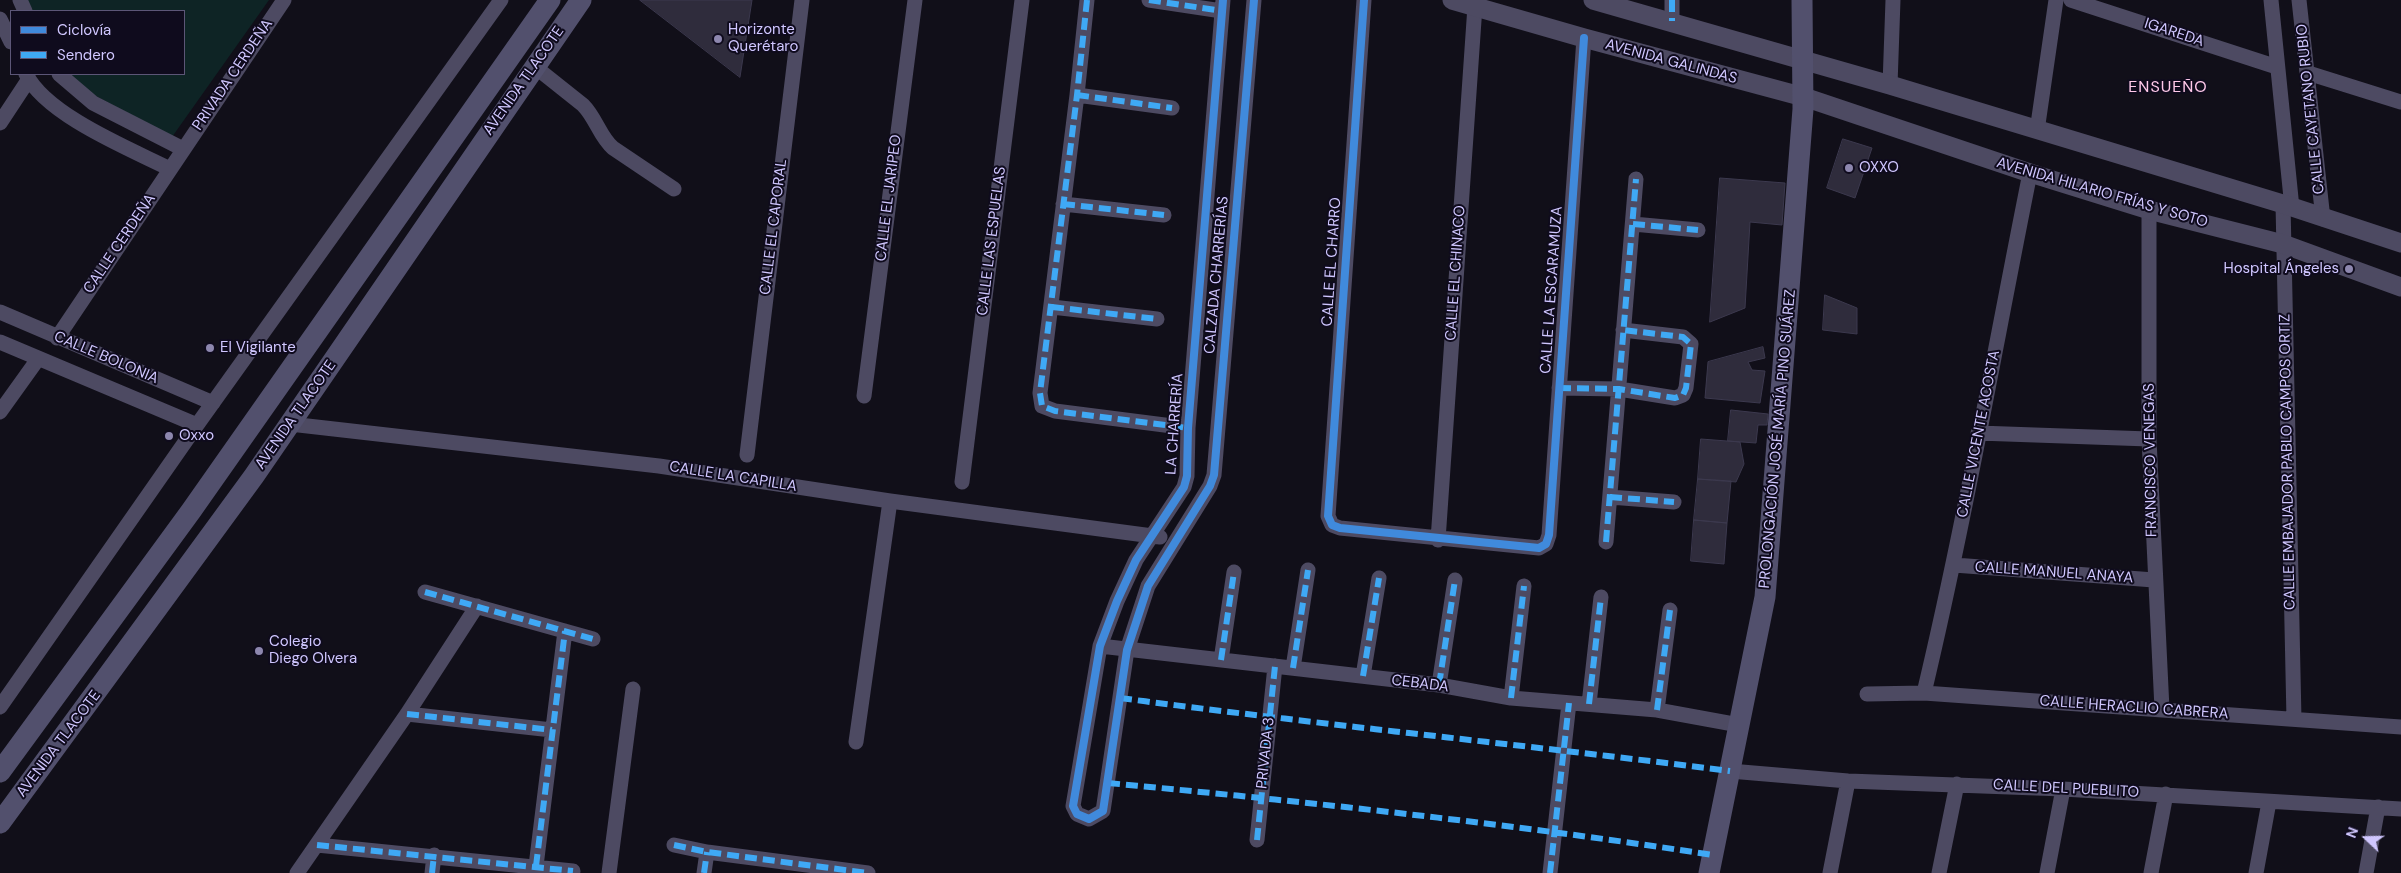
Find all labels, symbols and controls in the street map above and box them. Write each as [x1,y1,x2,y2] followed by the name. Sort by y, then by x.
[10,10,185,75] legend
[2142,15,2206,51] street label: IGAREDA
[189,16,277,134] street label: PRIVADA CERDEÑA
[57,20,111,40] text: Ciclovía
[728,21,798,56] place label: Horizonte Querétaro
[480,23,568,139] street label: AVENIDA TLACOTE
[2293,23,2329,195] street label: CALLE CAYETANO RUBIO
[712,33,724,45] marker: Horizonte Querétaro
[1603,36,1739,88] street label: AVENIDA GALINDAS
[57,45,115,65] text: Sendero
[2127,78,2209,98] district label: ENSUEÑO
[872,134,906,262] street label: CALLE EL JARIPEO
[1994,154,2210,232] street label: AVENIDA HILARIO FRÍAS Y SOTO
[757,158,791,296] street label: CALLE EL CAPORAL
[1859,159,1899,177] place label: OXXO
[1843,162,1855,174] marker: OXXO
[974,165,1010,317] street label: CALLE LAS ESPUELAS
[80,191,160,297] street label: CALLE CERDEÑA
[1201,195,1233,355] street label: CALZADA CHARRERÍAS
[1319,197,1345,327] street label: CALLE EL CHARRO
[1442,205,1470,341] street label: CALLE EL CHINACO
[1537,206,1567,374] street label: CALLE LA ESCARAMUZA
[2223,260,2339,278] place label: Hospital Ángeles
[2343,263,2355,275] marker: Hospital Ángeles
[1756,289,1800,589] street label: PROLONGACIÓN JOSÉ MARÍA PINO SUÁREZ
[2276,314,2300,610] street label: CALLE EMBAJADOR PABLO CAMPOS ORTIZ
[51,328,161,388] street label: CALLE BOLONIA
[220,339,296,357] place label: El Vigilante
[204,342,216,354] marker: El Vigilante
[1954,349,2004,519] street label: CALLE VICENTE ACOSTA
[252,357,340,473] street label: AVENIDA TLACOTE
[1162,373,1188,475] street label: LA CHARRERÍA
[2141,383,2161,537] street label: FRANCISCO VENEGAS
[179,427,214,445] place label: Oxxo
[163,430,175,442] marker: Oxxo
[668,458,798,496] street label: CALLE LA CAPILLA
[1974,558,2134,588] street label: CALLE MANUEL ANAYA
[269,633,357,668] place label: Colegio Diego Olvera
[253,645,265,657] marker: Colegio Diego Olvera
[1390,672,1450,696] street label: CEBADA
[13,687,105,801] street label: AVENIDA TLACOTE
[2039,692,2229,724] street label: CALLE HERACLIO CABRERA
[1253,716,1279,790] street label: PRIVADA 3
[1992,776,2140,802] street label: CALLE DEL PUEBLITO
[2341,813,2391,863] north arrow
[2342,825,2362,841] text: N

